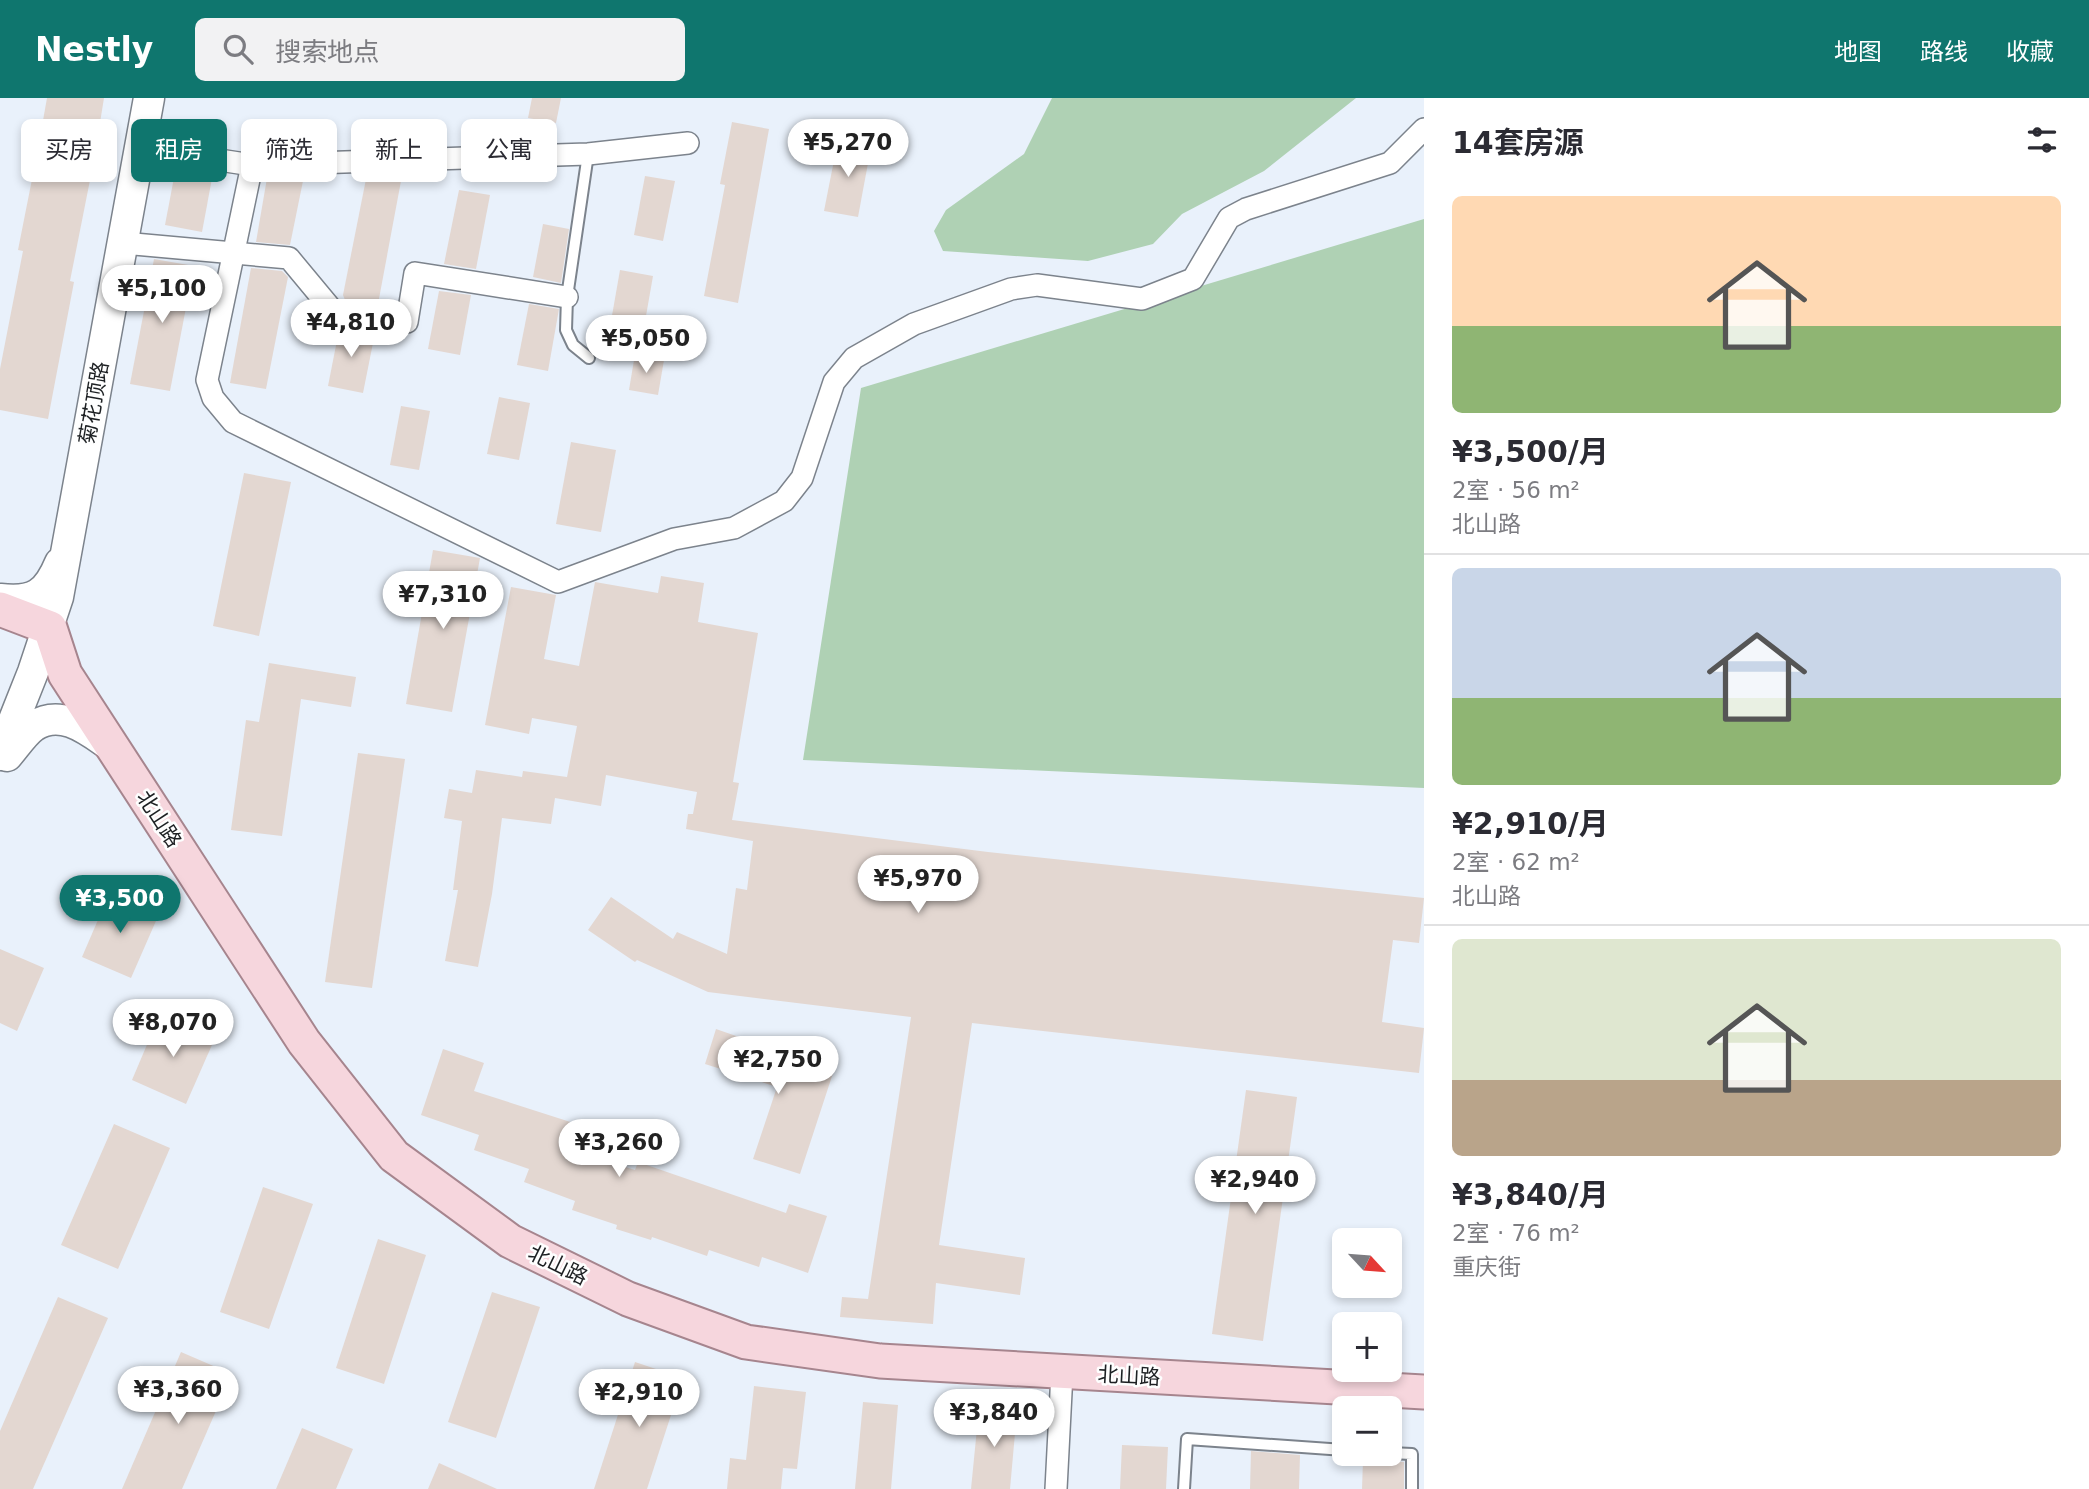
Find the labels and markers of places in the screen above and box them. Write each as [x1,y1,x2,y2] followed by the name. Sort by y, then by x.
[791,120,905,179] pin: ¥5,270
[105,266,219,325] pin: ¥5,100
[294,300,408,359] pin: ¥4,810
[589,316,703,375] pin: ¥5,050
[386,572,500,631] pin: ¥7,310
[861,856,975,915] pin: ¥5,970
[63,876,177,935] pin: ¥3,500
[116,1000,230,1059] pin: ¥8,070
[721,1037,835,1096] pin: ¥2,750
[562,1119,676,1179] pin: ¥3,260
[1198,1156,1312,1216] pin: ¥2,940
[121,1366,235,1426] pin: ¥3,360
[582,1370,696,1429] pin: ¥2,910
[937,1390,1051,1449] pin: ¥3,840

